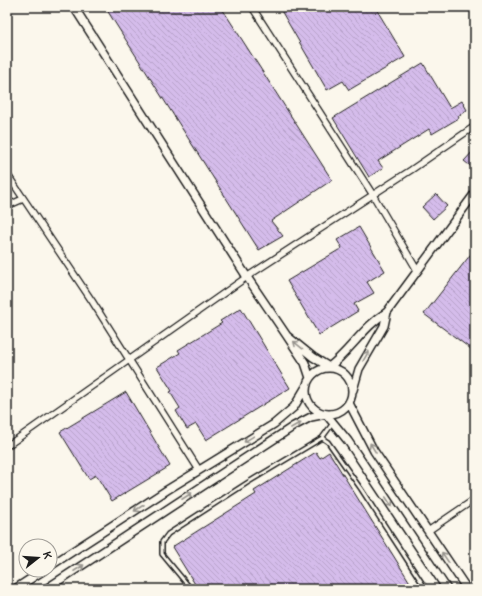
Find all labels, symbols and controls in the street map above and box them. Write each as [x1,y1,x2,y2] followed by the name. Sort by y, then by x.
[292,340,303,349] one-way arrow
[363,350,371,362] one-way arrow
[290,421,302,429] one-way arrow
[243,436,255,444] one-way arrow
[369,443,377,454] one-way arrow
[181,492,192,500] one-way arrow
[385,496,393,507] one-way arrow
[134,504,145,512] one-way arrow
[18,538,58,578] north arrow
[40,550,54,561] text: K
[441,551,449,562] one-way arrow
[73,563,85,571] one-way arrow

